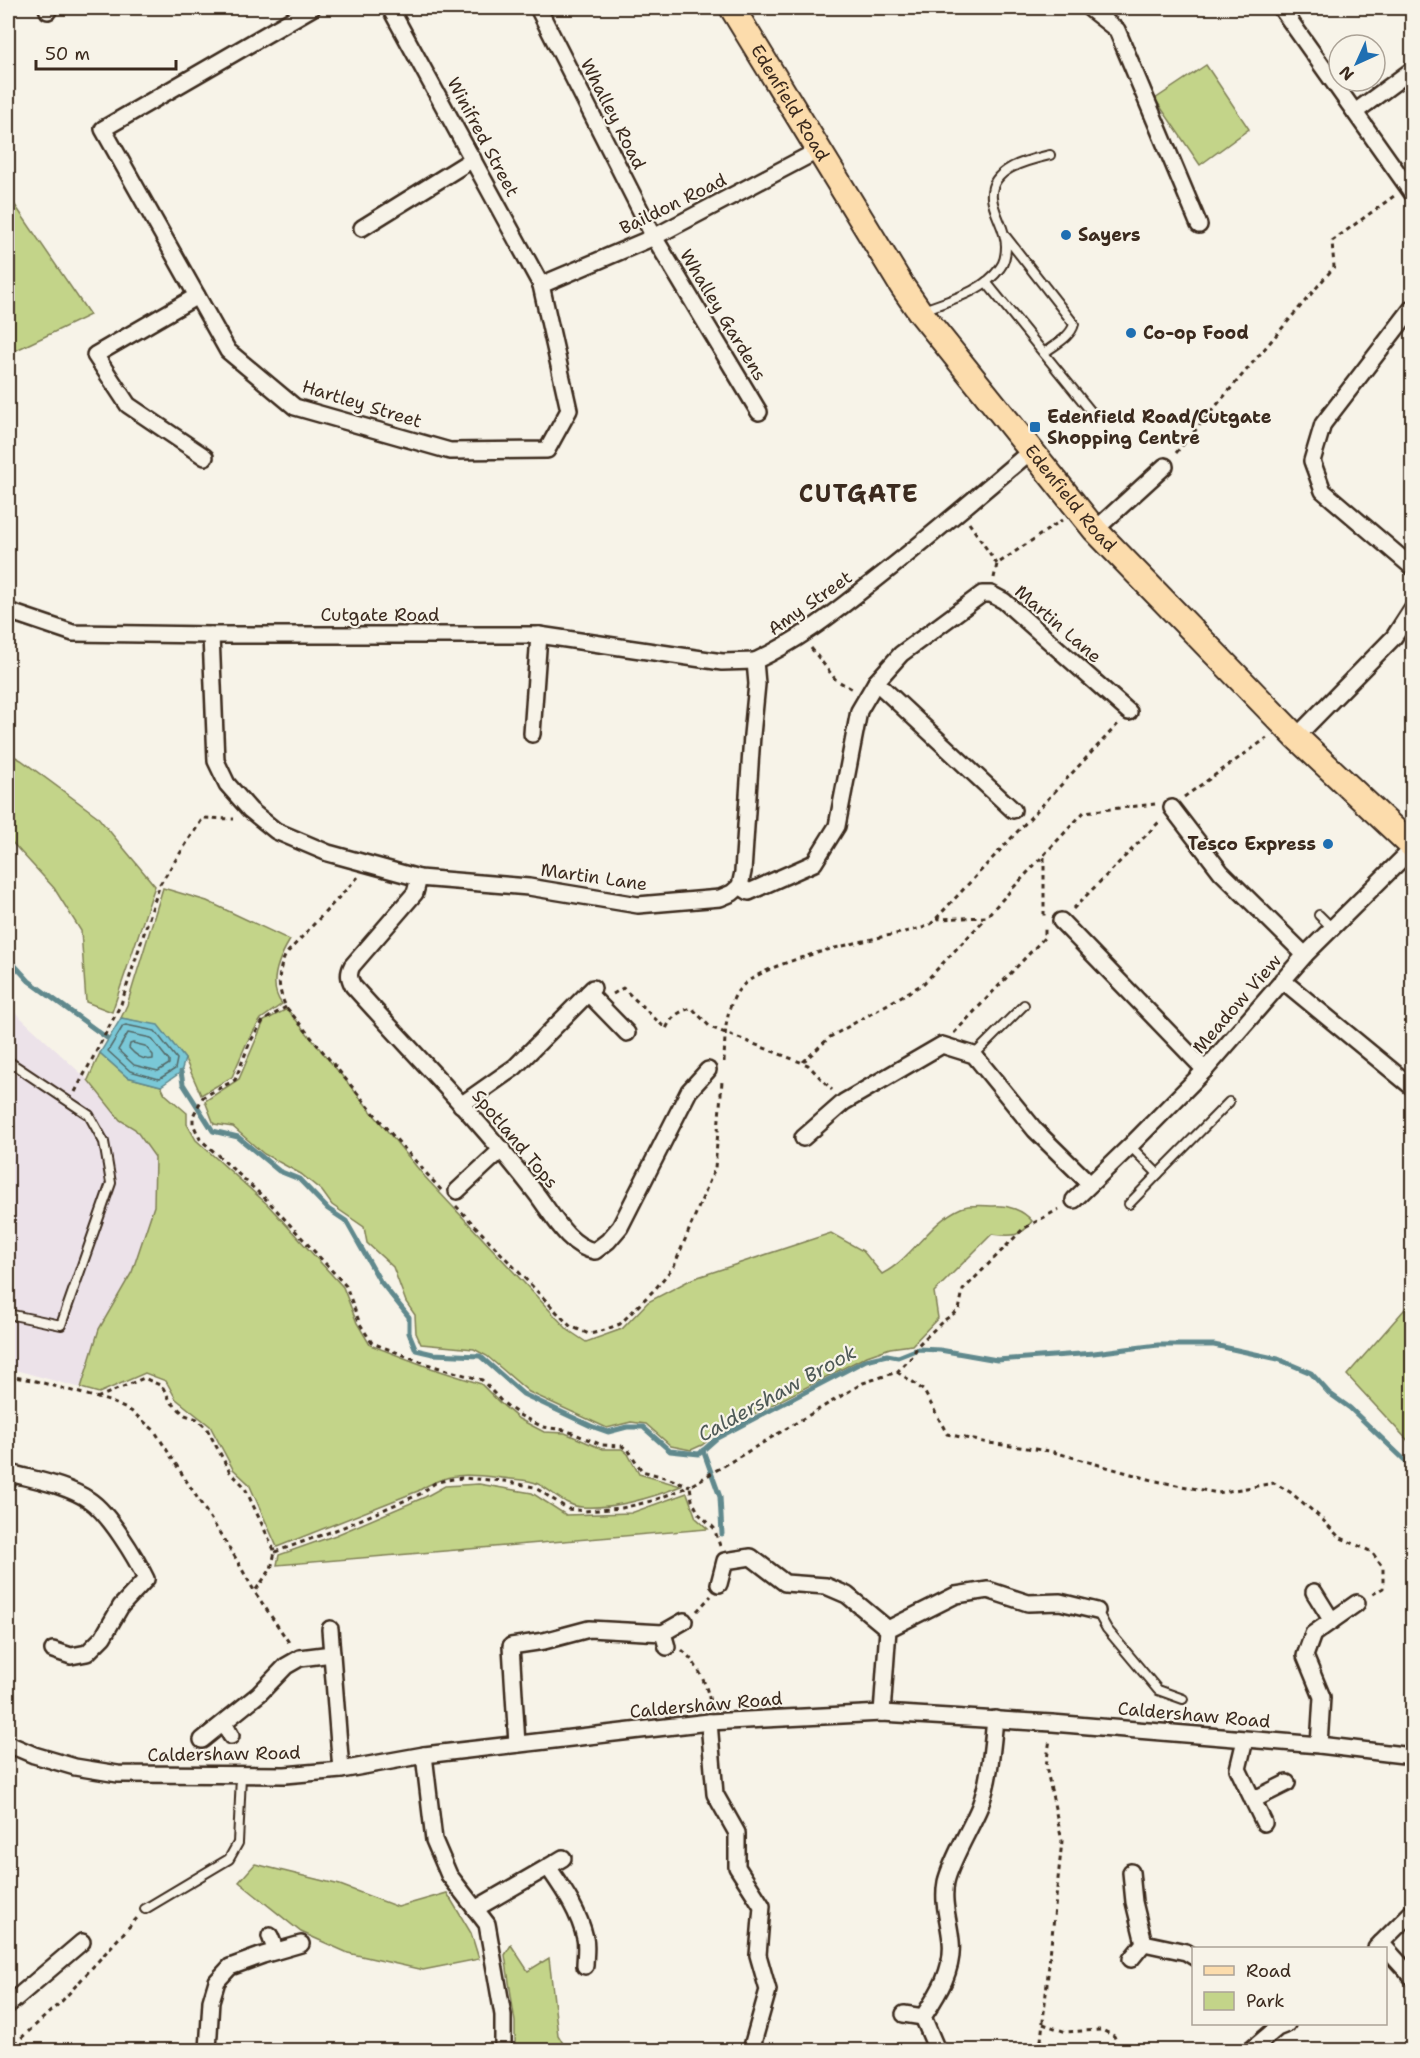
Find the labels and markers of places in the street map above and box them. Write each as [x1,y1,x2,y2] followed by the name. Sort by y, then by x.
[1078,223,1140,247] place label: Sayers
[1059,228,1073,242] marker: Sayers
[1143,321,1249,345] place label: Co-op Food
[1124,326,1138,340] marker: Co-op Food
[1047,405,1272,450] place label: Edenfield Road/Cutgate Shopping Centre
[1028,420,1042,434] marker: Edenfield Road/Cutgate Shopping Centre
[1187,832,1316,856] place label: Tesco Express
[1321,837,1335,851] marker: Tesco Express

